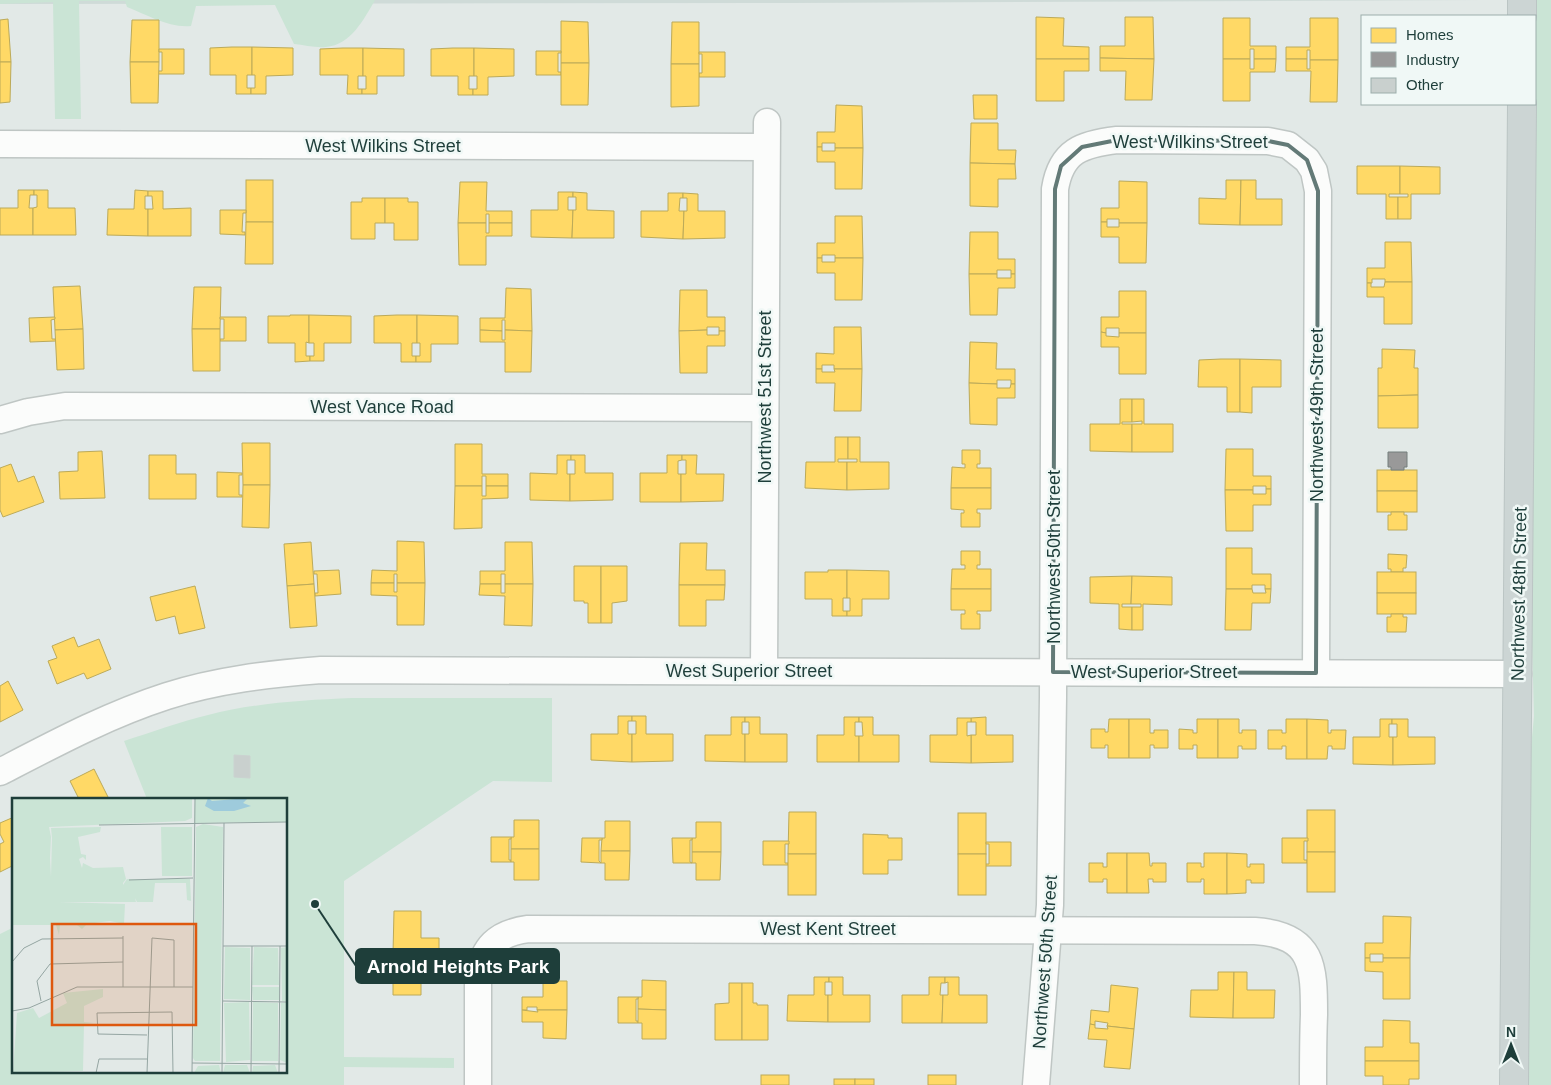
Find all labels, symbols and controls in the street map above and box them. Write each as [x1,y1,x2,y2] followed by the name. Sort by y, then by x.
[1361,15,1536,105] legend
[1406,26,1454,43] text: Homes
[1406,51,1460,68] text: Industry
[1406,76,1444,93] text: Other
[1112,132,1268,152] street label: West Wilkins Street
[305,136,461,156] street label: West Wilkins Street
[755,310,775,484] street label: Northwest 51st Street
[1307,328,1327,502] street label: Northwest 49th Street
[310,397,454,417] street label: West Vance Road
[1044,470,1064,644] street label: Northwest 50th Street
[1507,507,1531,681] street label: Northwest 48th Street
[666,661,832,681] street label: West Superior Street
[1071,662,1237,682] street label: West Superior Street
[12,798,288,1072] inset map
[1029,874,1061,1050] street label: Northwest 50th Street
[760,919,896,939] street label: West Kent Street
[356,949,559,983] callout: Arnold Heights Park
[367,956,550,977] text: Arnold Heights Park
[1486,1020,1536,1070] north arrow
[1506,1024,1516,1040] text: N

